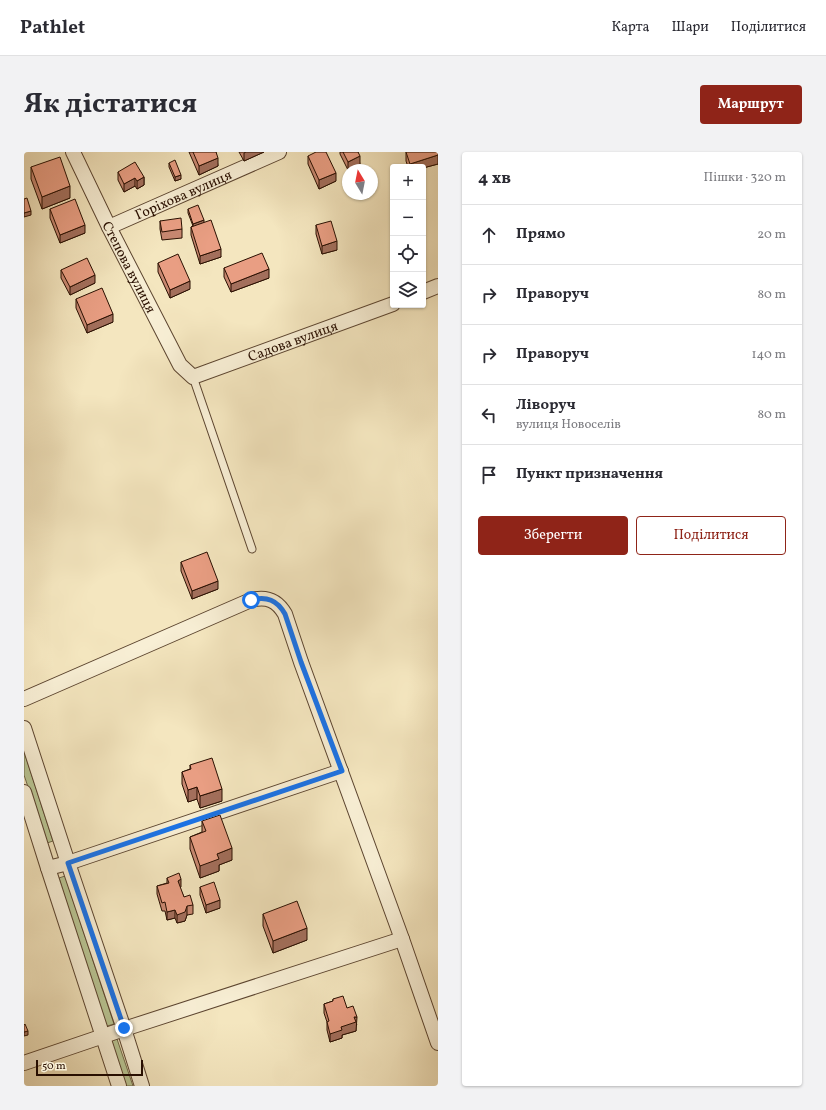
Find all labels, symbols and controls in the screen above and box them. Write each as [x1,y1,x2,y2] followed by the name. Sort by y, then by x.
[20,15,85,41] text: Pathlet
[612,18,650,37] text: Карта
[672,18,709,37] text: Шари
[731,18,806,37] text: Поділитися
[24,85,197,124] text: Як дістатися
[700,85,802,124] button: Маршрут
[342,164,378,200] north arrow
[390,164,426,308] map controls
[390,164,426,200] button: +
[132,166,235,225] street label: Горіхова вулиця
[478,167,511,190] text: 4 хв
[704,169,786,187] text: Пішки · 320 m
[390,200,426,236] button: −
[97,219,160,317] street label: Степова вулиця
[478,224,500,246] icon: ahead
[516,224,565,245] text: Прямо
[757,226,786,244] text: 20 m
[390,236,426,272] button: locate
[390,272,426,308] button: layers
[478,284,500,306] icon: right
[516,284,589,305] text: Праворуч
[757,286,786,304] text: 80 m
[245,317,341,367] street label: Садова вулиця
[478,344,500,366] icon: right
[516,344,589,365] text: Праворуч
[752,346,786,364] text: 140 m
[516,395,576,416] text: Ліворуч
[478,404,500,426] icon: left
[757,406,786,424] text: 80 m
[516,416,621,434] text: вулиця Новоселів
[478,464,500,486] icon: arrive
[516,464,663,485] text: Пункт призначення
[478,516,628,555] button: Зберегти
[636,516,786,555] button: Поділитися
[242,591,260,609] route start
[115,1019,133,1037] route end
[36,1058,143,1077] scale bar
[42,1059,66,1074] text: 50 m

